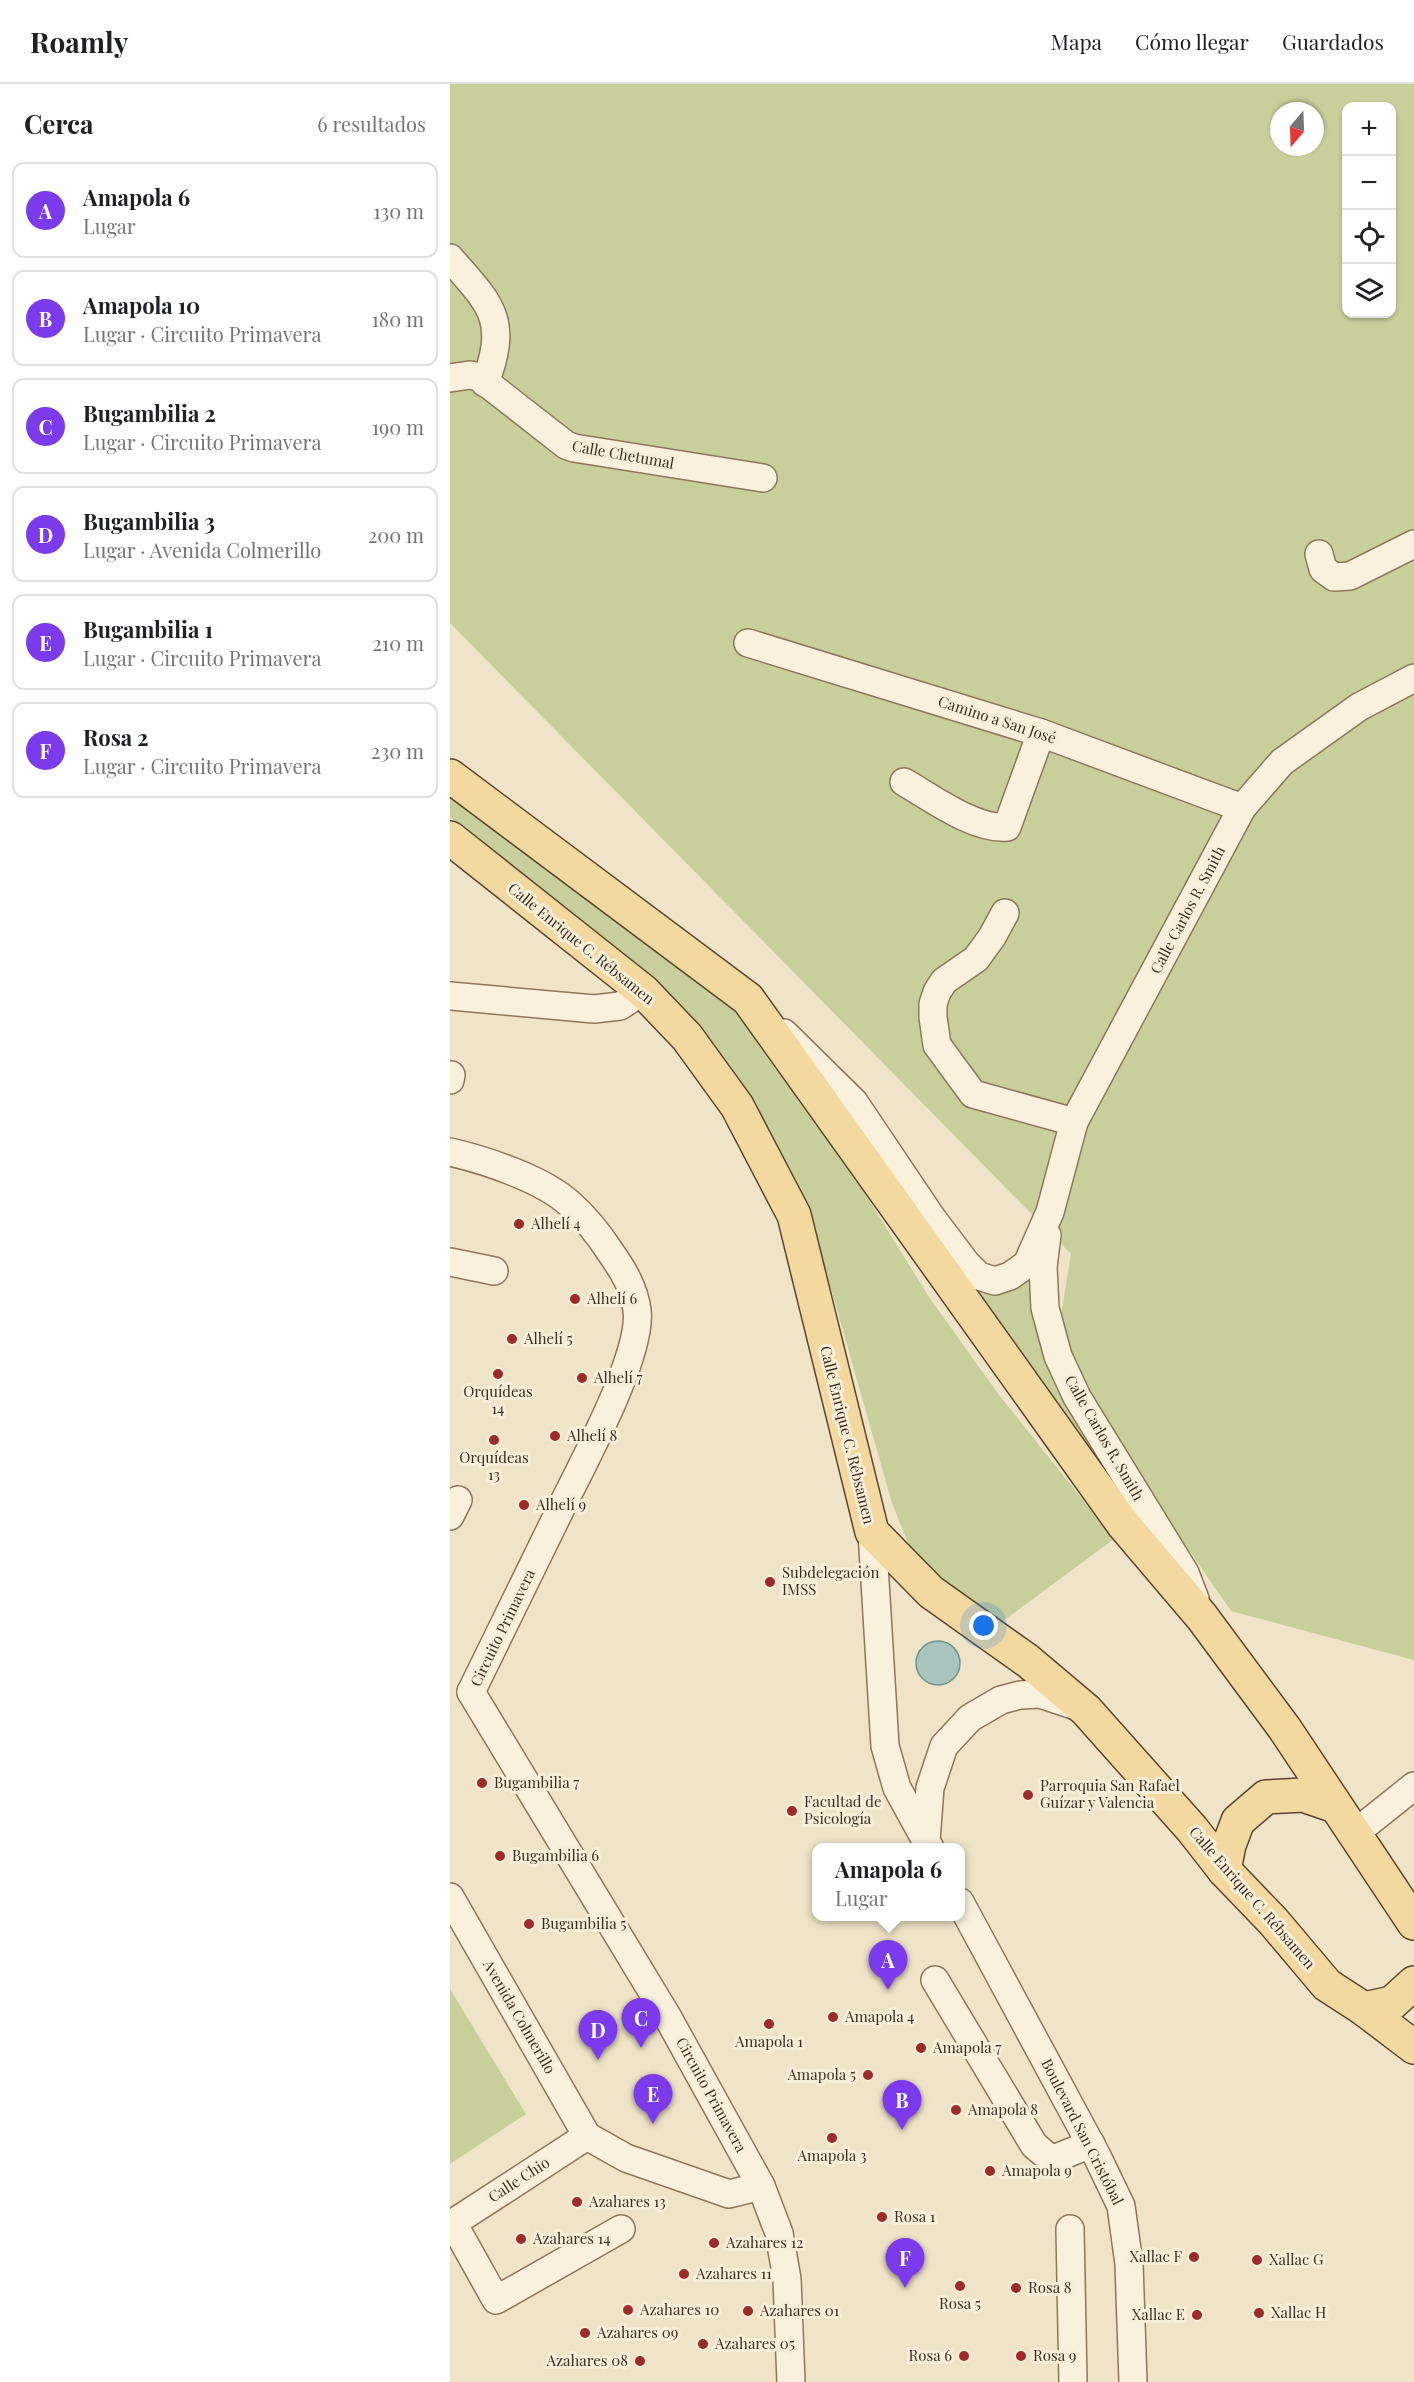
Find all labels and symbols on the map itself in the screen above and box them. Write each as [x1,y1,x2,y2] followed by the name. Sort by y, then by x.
[1270,102,1324,156] north arrow
[571,435,676,473] street label: Calle Chetumal
[936,691,1059,748] street label: Camino a San José
[1145,842,1229,977] street label: Calle Carlos R. Smith
[504,878,659,1009] street label: Calle Enrique C. Rébsamen
[530,1213,581,1233] place label: Alhelí 4
[512,1217,526,1231] marker: Alhelí 4
[586,1288,638,1308] place label: Alhelí 6
[568,1292,582,1306] marker: Alhelí 6
[523,1328,573,1348] place label: Alhelí 5
[505,1332,519,1346] marker: Alhelí 5
[816,1344,880,1526] street label: Calle Enrique C. Rébsamen
[491,1367,505,1381] marker: Orquídeas 14
[593,1367,643,1387] place label: Alhelí 7
[575,1371,589,1385] marker: Alhelí 7
[1061,1371,1149,1504] street label: Calle Carlos R. Smith
[463,1381,533,1418] place label: Orquídeas 14
[566,1425,618,1445] place label: Alhelí 8
[548,1429,562,1443] marker: Alhelí 8
[487,1433,501,1447] marker: Orquídeas 13
[459,1447,529,1484] place label: Orquídeas 13
[535,1494,586,1514] place label: Alhelí 9
[517,1498,531,1512] marker: Alhelí 9
[782,1562,879,1599] place label: Subdelegación IMSS
[465,1565,539,1690] street label: Circuito Primavera
[763,1575,777,1589] marker: Subdelegación IMSS
[969,1611,998,1640] your location
[494,1772,579,1792] place label: Bugambilia 7
[1040,1775,1180,1812] place label: Parroquia San Rafael Guízar y Valencia
[475,1776,489,1790] marker: Bugambilia 7
[1021,1788,1035,1802] marker: Parroquia San Rafael Guízar y Valencia
[804,1791,882,1828] place label: Facultad de Psicología
[785,1804,799,1818] marker: Facultad de Psicología
[1185,1822,1320,1973] street label: Calle Enrique C. Rébsamen
[512,1845,599,1865] place label: Bugambilia 6
[493,1849,507,1863] marker: Bugambilia 6
[541,1913,626,1933] place label: Bugambilia 5
[522,1917,536,1931] marker: Bugambilia 5
[868,1940,908,1990] pin: A
[479,1955,561,2077] street label: Avenida Colmerillo
[622,1998,660,2048] pin: C
[844,2006,914,2026] place label: Amapola 4
[578,2010,618,2060] pin: D
[826,2010,840,2024] marker: Amapola 4
[762,2017,776,2031] marker: Amapola 1
[734,2031,803,2051] place label: Amapola 1
[672,2034,752,2156] street label: Circuito Primavera
[932,2037,1001,2057] place label: Amapola 7
[914,2041,928,2055] marker: Amapola 7
[1037,2055,1128,2208] street label: Boulevard San Cristóbal
[786,2064,856,2084] place label: Amapola 5
[861,2068,875,2082] marker: Amapola 5
[634,2074,672,2124] pin: E
[882,2080,922,2130] pin: B
[967,2099,1038,2119] place label: Amapola 8
[949,2103,963,2117] marker: Amapola 8
[825,2131,839,2145] marker: Amapola 3
[796,2145,867,2165] place label: Amapola 3
[484,2152,553,2206] street label: Calle Chio
[1001,2160,1072,2180] place label: Amapola 9
[983,2164,997,2178] marker: Amapola 9
[588,2191,666,2211] place label: Azahares 13
[570,2195,584,2209] marker: Azahares 13
[894,2206,936,2226] place label: Rosa 1
[875,2210,889,2224] marker: Rosa 1
[532,2228,611,2248] place label: Azahares 14
[514,2232,528,2246] marker: Azahares 14
[725,2232,804,2252] place label: Azahares 12
[707,2236,721,2250] marker: Azahares 12
[886,2238,924,2288] pin: F
[1129,2246,1182,2266] place label: Xallac F
[1269,2249,1324,2269] place label: Xallac G
[1187,2250,1201,2264] marker: Xallac F
[1250,2253,1264,2267] marker: Xallac G
[695,2263,772,2283] place label: Azahares 11
[677,2267,691,2281] marker: Azahares 11
[1028,2277,1072,2297] place label: Rosa 8
[953,2279,967,2293] marker: Rosa 5
[1009,2281,1023,2295] marker: Rosa 8
[939,2293,981,2313] place label: Rosa 5
[639,2299,719,2319] place label: Azahares 10
[759,2300,840,2320] place label: Azahares 01
[1271,2302,1326,2322] place label: Xallac H
[621,2303,635,2317] marker: Azahares 10
[741,2304,755,2318] marker: Azahares 01
[1132,2304,1185,2324] place label: Xallac E
[1252,2306,1266,2320] marker: Xallac H
[1190,2308,1204,2322] marker: Xallac E
[596,2322,678,2342] place label: Azahares 09
[578,2326,592,2340] marker: Azahares 09
[714,2333,795,2353] place label: Azahares 05
[696,2337,710,2351] marker: Azahares 05
[909,2345,952,2365] place label: Rosa 6
[1033,2345,1076,2365] place label: Rosa 9
[957,2349,971,2363] marker: Rosa 6
[1014,2349,1028,2363] marker: Rosa 9
[545,2350,628,2370] place label: Azahares 08
[633,2354,647,2368] marker: Azahares 08

